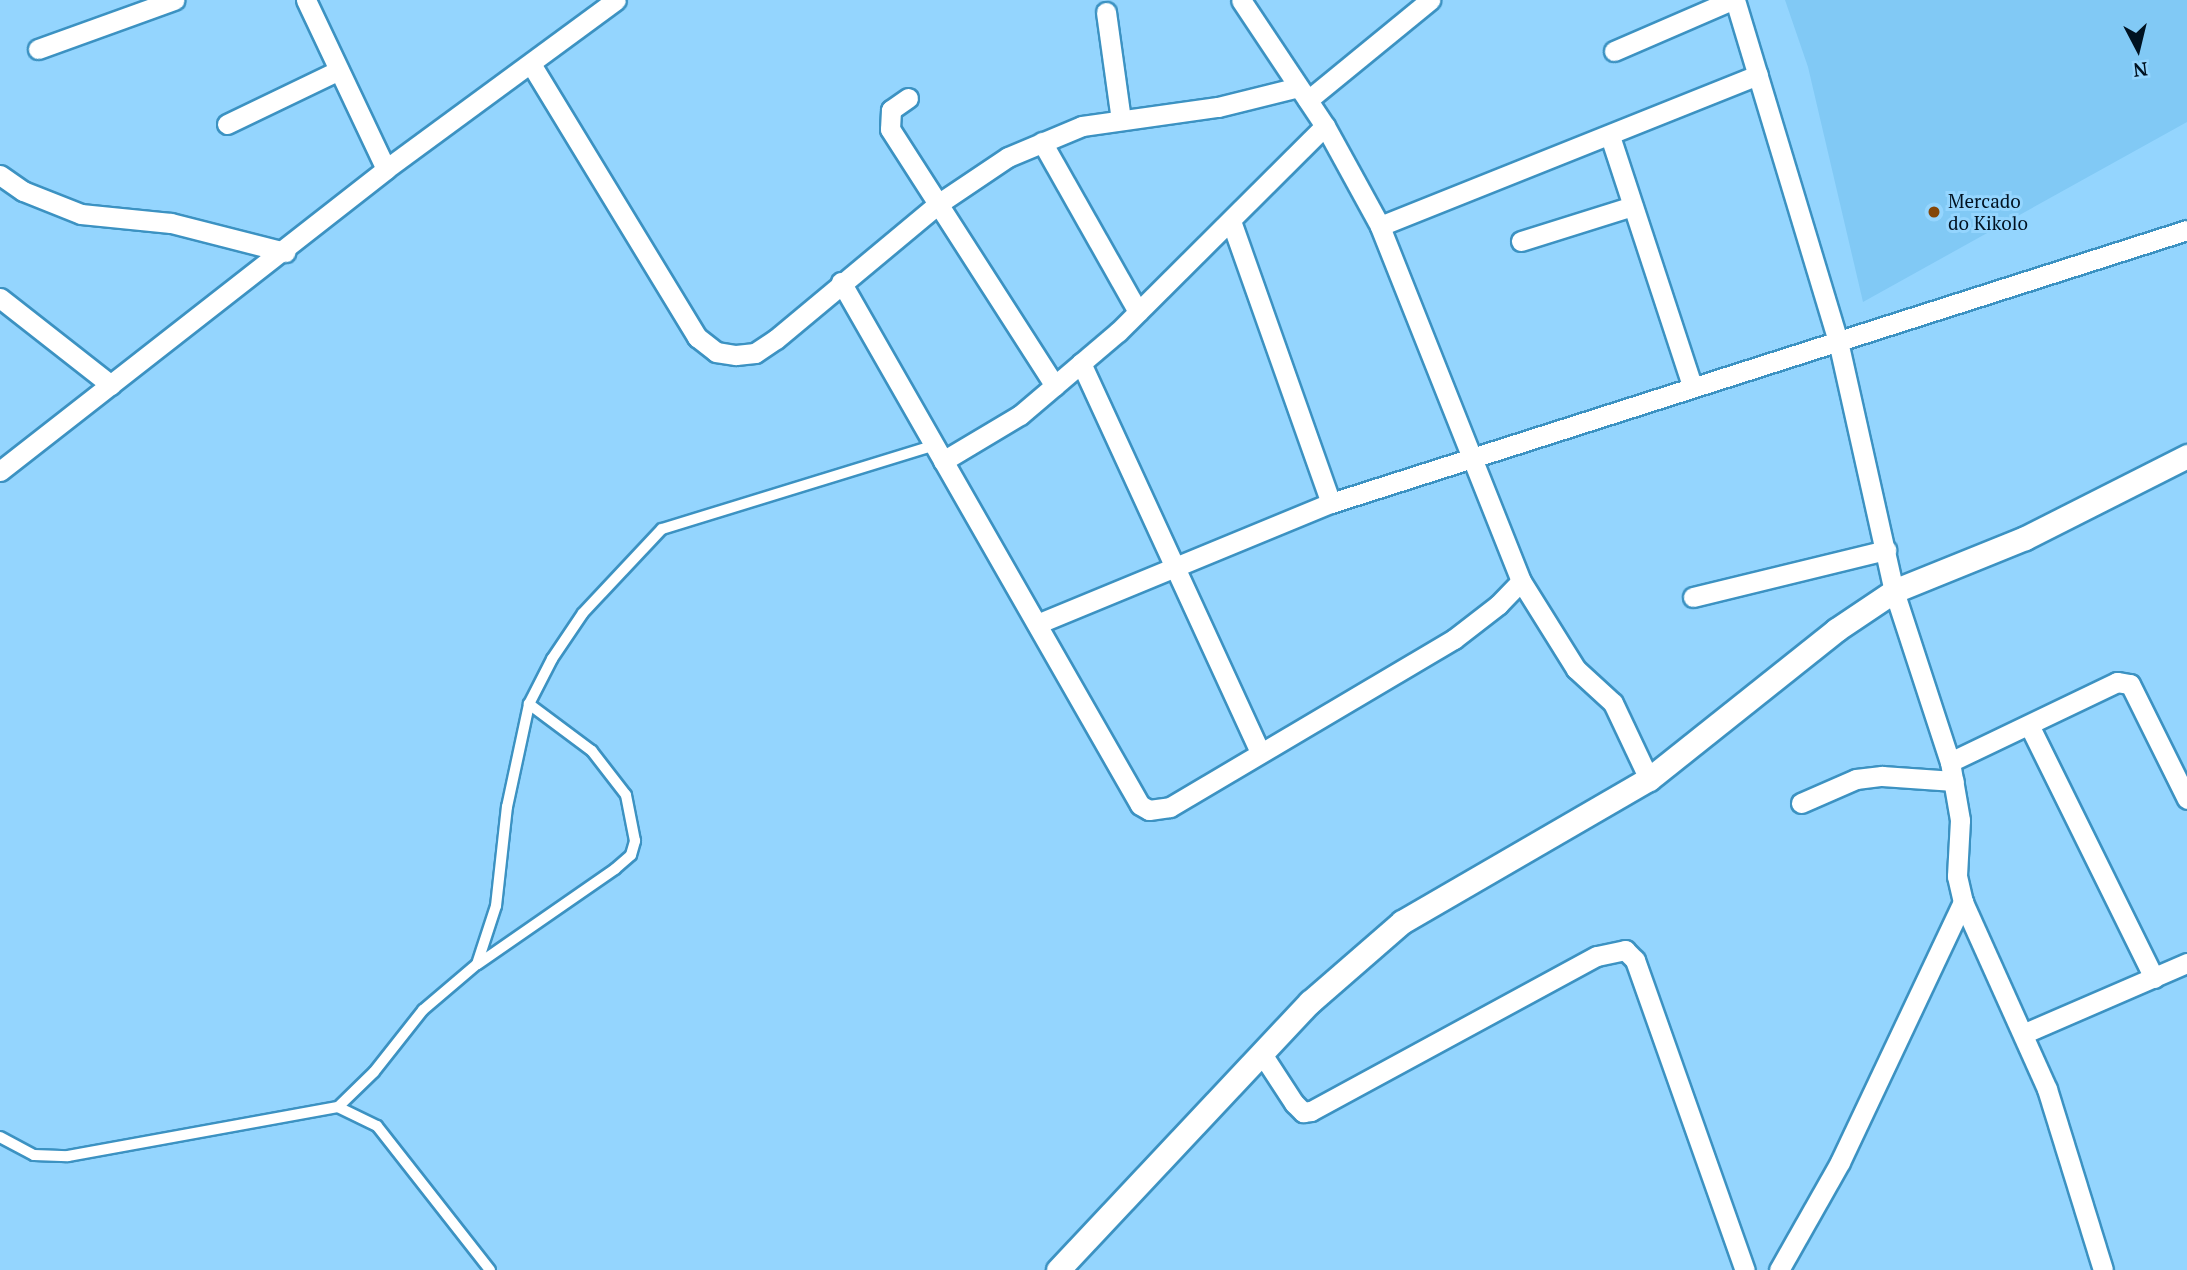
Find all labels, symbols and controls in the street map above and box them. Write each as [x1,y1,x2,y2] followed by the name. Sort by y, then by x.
[2103,14,2173,84] north arrow
[2132,57,2149,84] text: N
[1948,190,2028,234] place label: Mercado do Kikolo
[1926,204,1942,220] marker: Mercado do Kikolo

